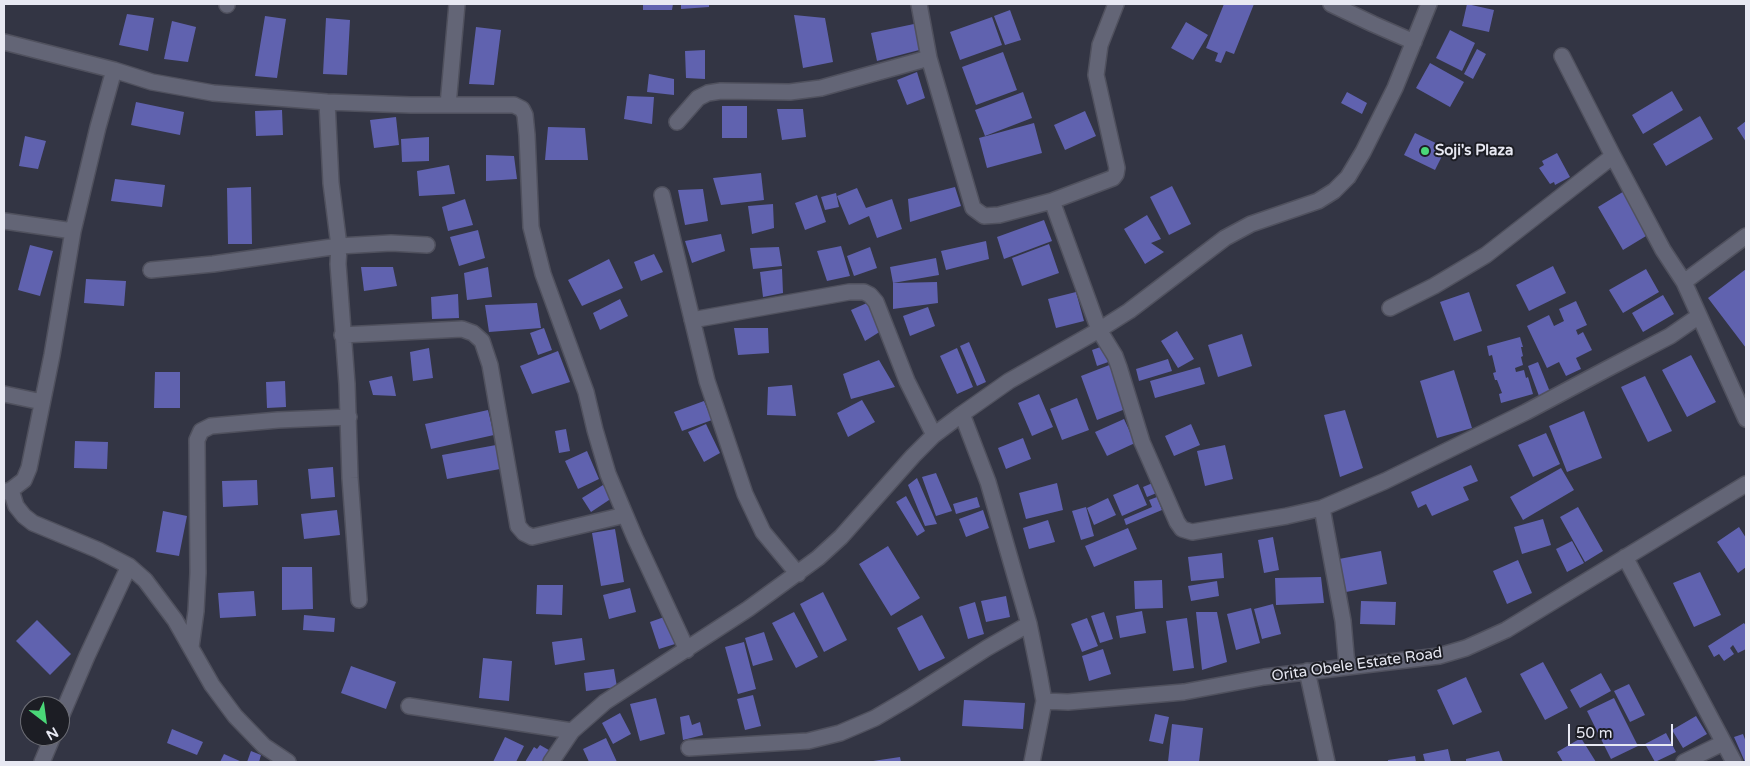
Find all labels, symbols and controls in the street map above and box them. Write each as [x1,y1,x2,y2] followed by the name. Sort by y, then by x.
[1435,142,1513,160] place label: Soji's Plaza
[1419,145,1431,157] marker: Soji's Plaza
[1271,644,1443,686] street label: Orita Obele Estate Road
[20,696,70,746] north arrow
[1570,714,1675,746] scale bar
[43,723,61,744] text: N
[1576,724,1613,742] text: 50 m

